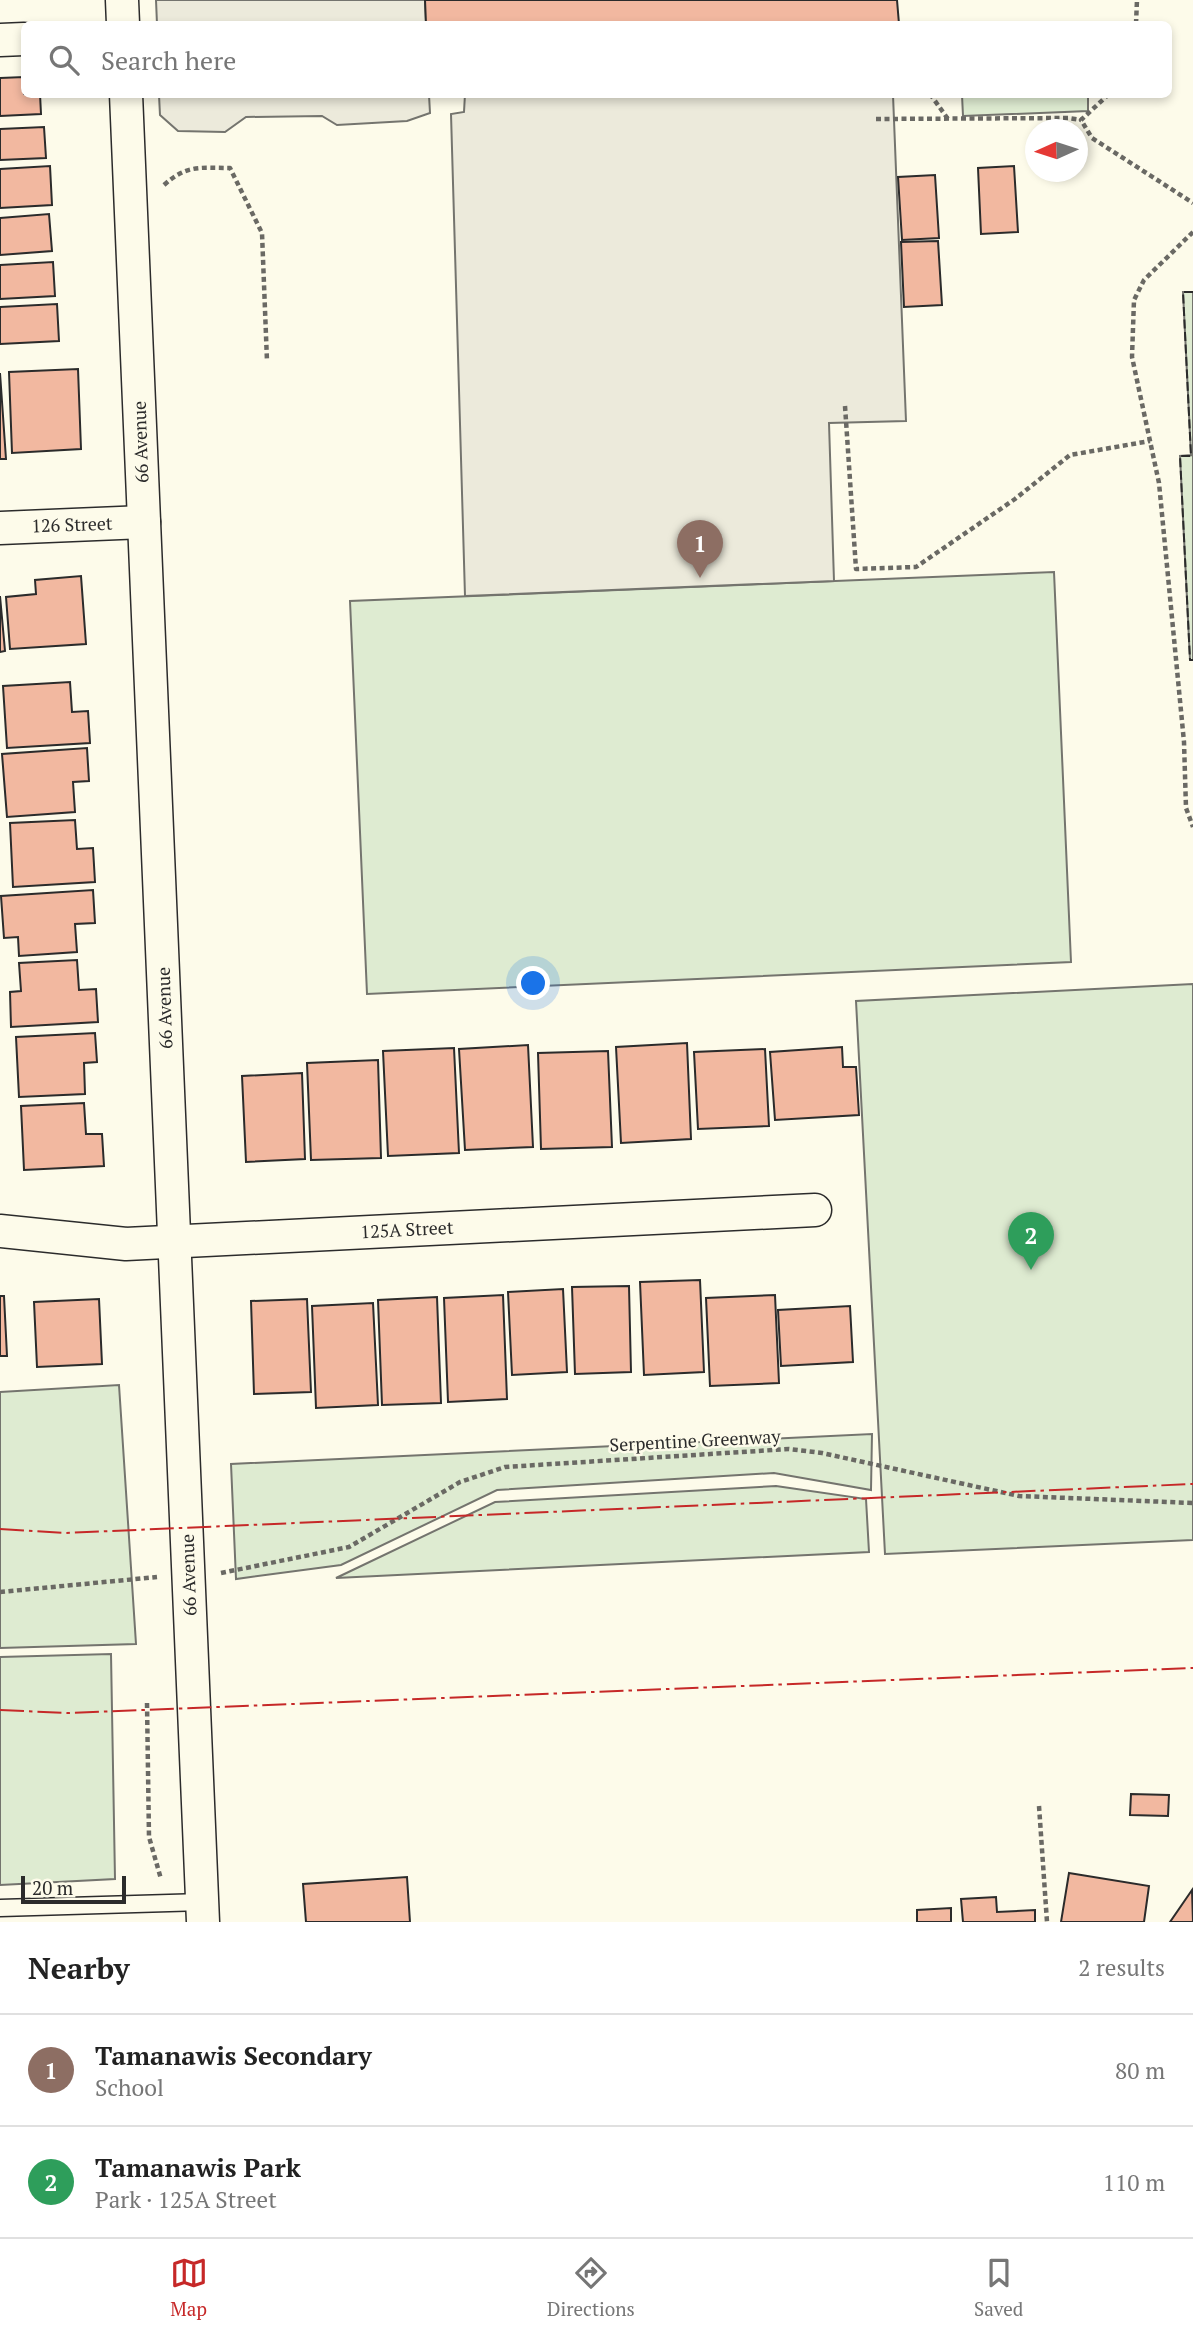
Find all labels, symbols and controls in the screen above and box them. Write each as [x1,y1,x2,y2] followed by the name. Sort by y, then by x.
[21,21,1172,98] search box
[45,41,83,79] icon: search
[101,43,236,77] text: Search here
[1025,119,1088,182] north arrow
[127,401,153,484] street label: 66 Avenue
[31,511,113,537] street label: 126 Street
[677,520,723,578] pin: 1
[516,966,550,1000] your location
[151,967,177,1050] street label: 66 Avenue
[1008,1212,1054,1270] pin: 2
[360,1215,454,1243] street label: 125A Street
[609,1423,782,1456] street label: Serpentine Greenway
[175,1534,201,1617] street label: 66 Avenue
[21,1873,126,1905] scale bar
[32,1875,73,1900] text: 20 m
[28,1948,130,1988] text: Nearby
[1078,1952,1165,1983] text: 2 results
[95,2038,372,2072] text: Tamanawis Secondary
[45,2055,58,2086] text: 1
[1115,2055,1165,2086] text: 80 m
[95,2072,164,2103] text: School
[95,2150,301,2184] text: Tamanawis Park
[45,2167,58,2198] text: 2
[1103,2167,1165,2198] text: 110 m
[95,2184,277,2215] text: Park · 125A Street
[170,2254,208,2321] tab: Map
[547,2254,635,2321] tab: Directions
[974,2254,1023,2321] tab: Saved

